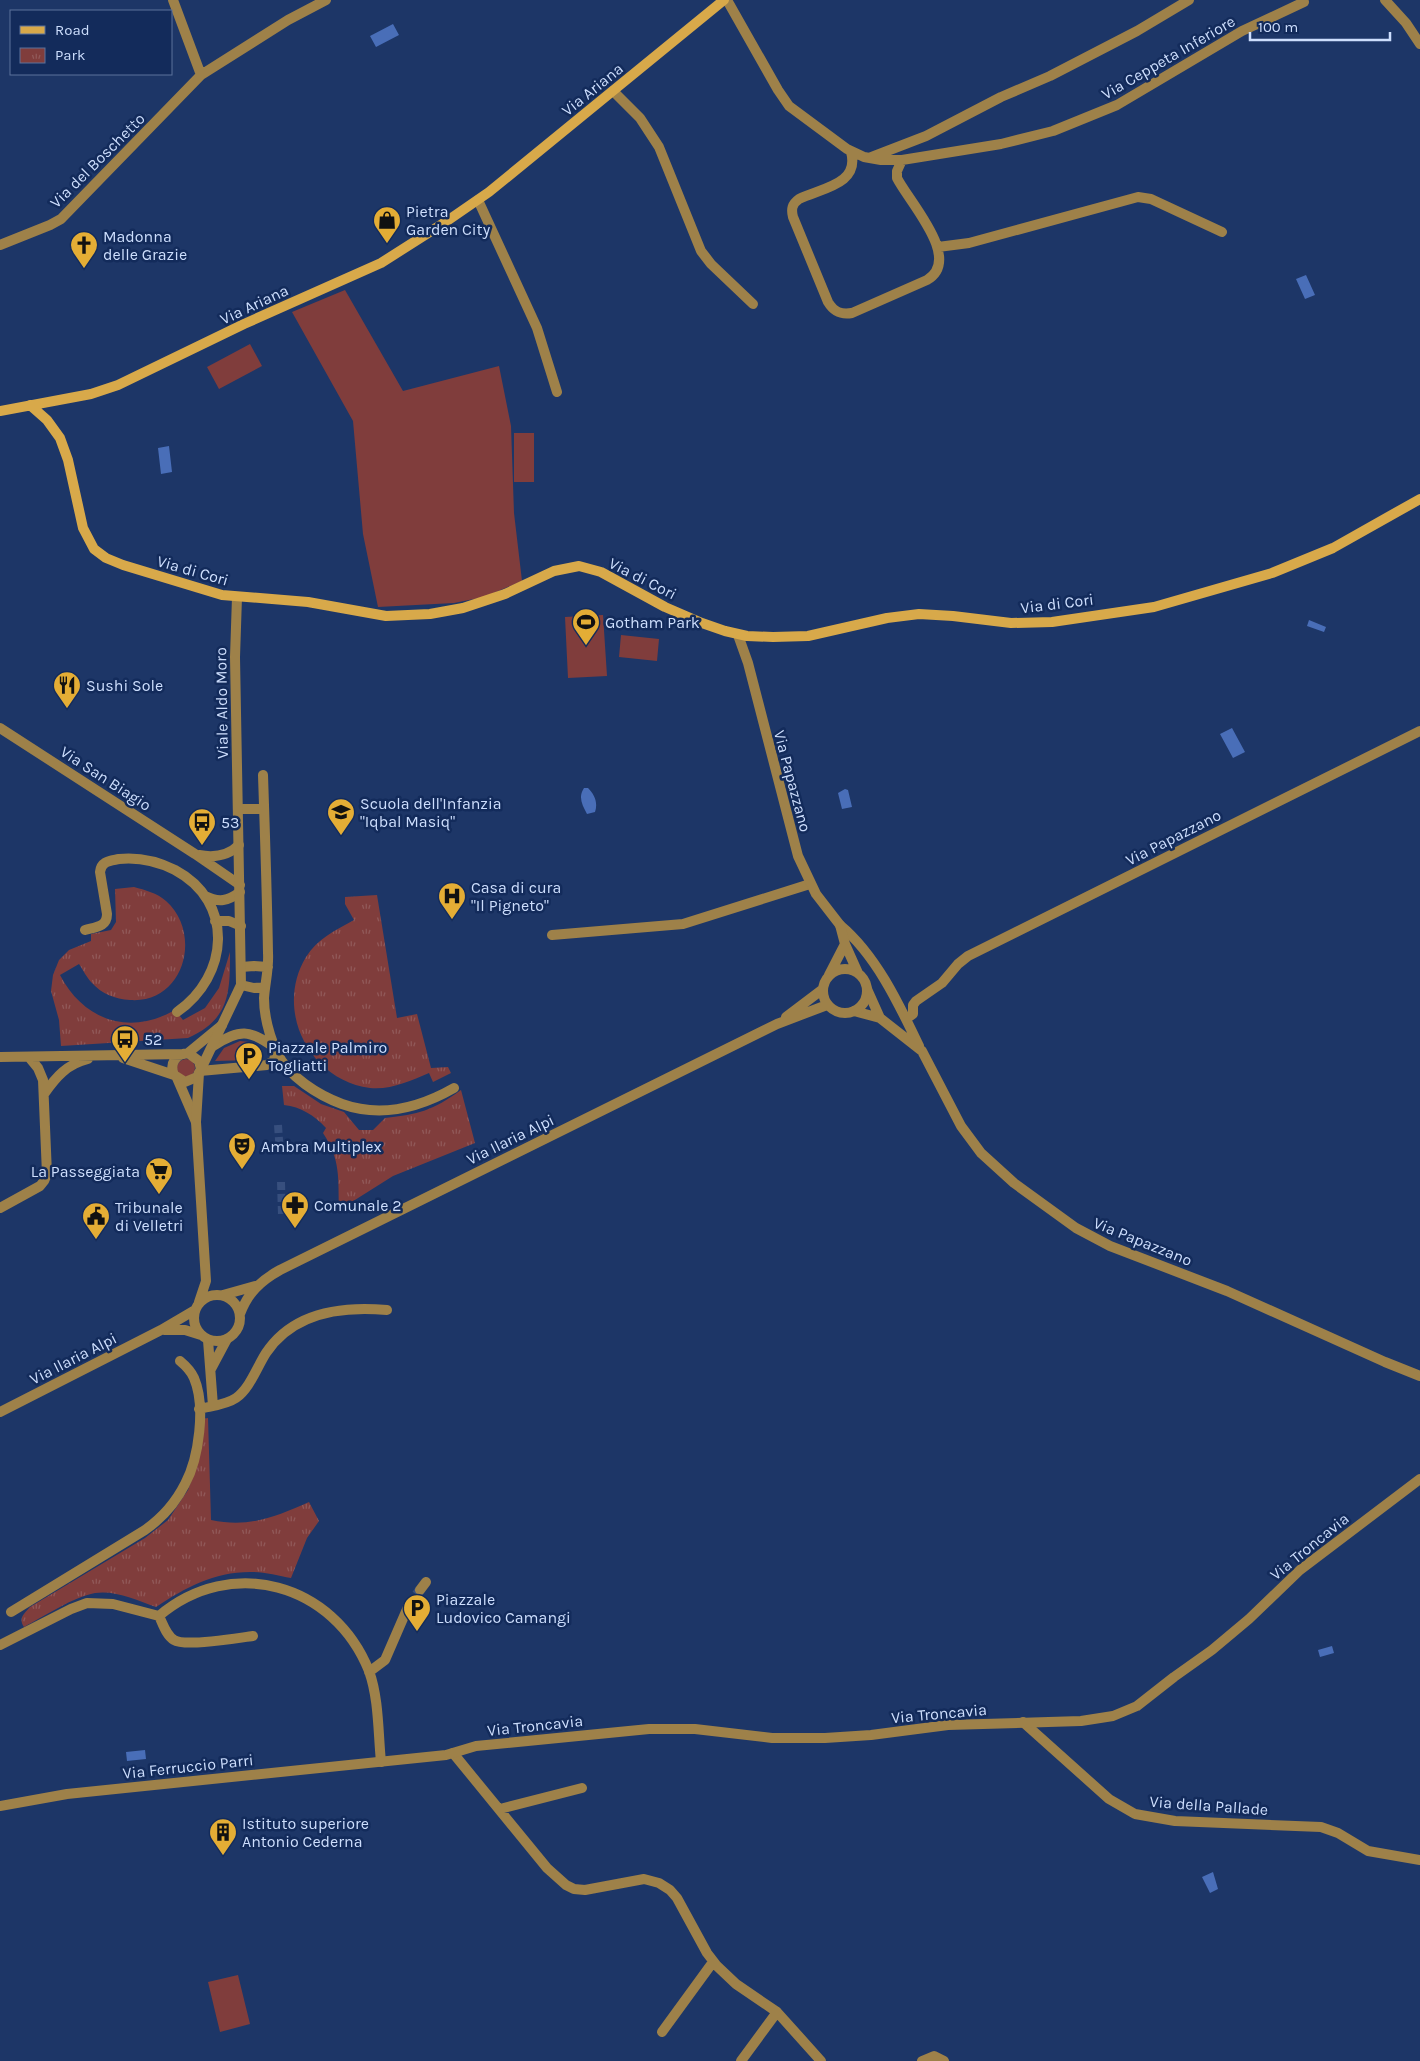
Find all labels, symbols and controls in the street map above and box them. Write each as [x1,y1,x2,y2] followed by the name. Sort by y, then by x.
[10,10,172,75] legend
[1250,10,1390,42] scale bar
[1098,11,1238,103] street label: Via Ceppeta Inferiore
[1258,18,1298,36] text: 100 m
[55,21,90,39] text: Road
[55,46,85,64] text: Park
[558,59,627,120] street label: Via Ariana
[46,109,149,212] street label: Via del Boschetto
[406,202,491,239] place label: Pietra Garden City
[372,205,402,244] shop icon: Pietra Garden City
[103,227,187,264] place label: Madonna delle Grazie
[69,230,99,269] church icon: Madonna delle Grazie
[217,280,291,329] street label: Via Ariana
[155,551,231,590] street label: Via di Cori
[606,553,680,604] street label: Via di Cori
[1019,590,1095,617] street label: Via di Cori
[571,607,601,646] sports icon: Gotham Park
[605,613,700,632] place label: Gotham Park
[211,647,232,759] street label: Viale Aldo Moro
[52,670,82,709] restaurant icon: Sushi Sole
[86,676,163,695] place label: Sushi Sole
[770,728,815,834] street label: Via Papazzano
[57,742,155,815] street label: Via San Biagio
[360,794,502,831] place label: Scuola dell'Infanzia "Iqbal Masiq"
[326,797,356,836] school or university icon: Scuola dell'Infanzia "Iqbal Masiq"
[1122,805,1224,870] street label: Via Papazzano
[187,807,217,846] bus stop icon: 53
[221,813,239,832] place label: 53
[471,878,561,915] place label: Casa di cura "Il Pigneto"
[437,881,467,920] hospital icon: Casa di cura "Il Pigneto"
[110,1024,140,1063] bus stop icon: 52
[144,1030,162,1049] place label: 52
[268,1038,387,1075] place label: Piazzale Palmiro Togliatti
[234,1041,264,1080] parking icon: Piazzale Palmiro Togliatti
[463,1110,557,1169] street label: Via Ilaria Alpi
[227,1131,257,1170] theatre icon: Ambra Multiplex
[261,1137,382,1156] place label: Ambra Multiplex
[144,1156,174,1195] supermarket icon: La Passeggiata
[31,1162,140,1181] place label: La Passeggiata
[280,1190,310,1229] pharmacy icon: Comunale 2
[314,1196,401,1215] place label: Comunale 2
[115,1198,184,1235] place label: Tribunale di Velletri
[81,1201,111,1240] public building icon: Tribunale di Velletri
[1091,1213,1195,1270] street label: Via Papazzano
[27,1328,120,1388] street label: Via Ilaria Alpi
[1266,1509,1353,1584] street label: Via Troncavia
[436,1590,571,1627] place label: Piazzale Ludovico Camangi
[402,1593,432,1632] parking icon: Piazzale Ludovico Camangi
[890,1700,988,1727] street label: Via Troncavia
[486,1711,584,1740] street label: Via Troncavia
[122,1750,254,1783] street label: Via Ferruccio Parri
[1149,1792,1269,1819] street label: Via della Pallade
[242,1814,369,1851] place label: Istituto superiore Antonio Cederna
[208,1817,238,1856] building icon: Istituto superiore Antonio Cederna

